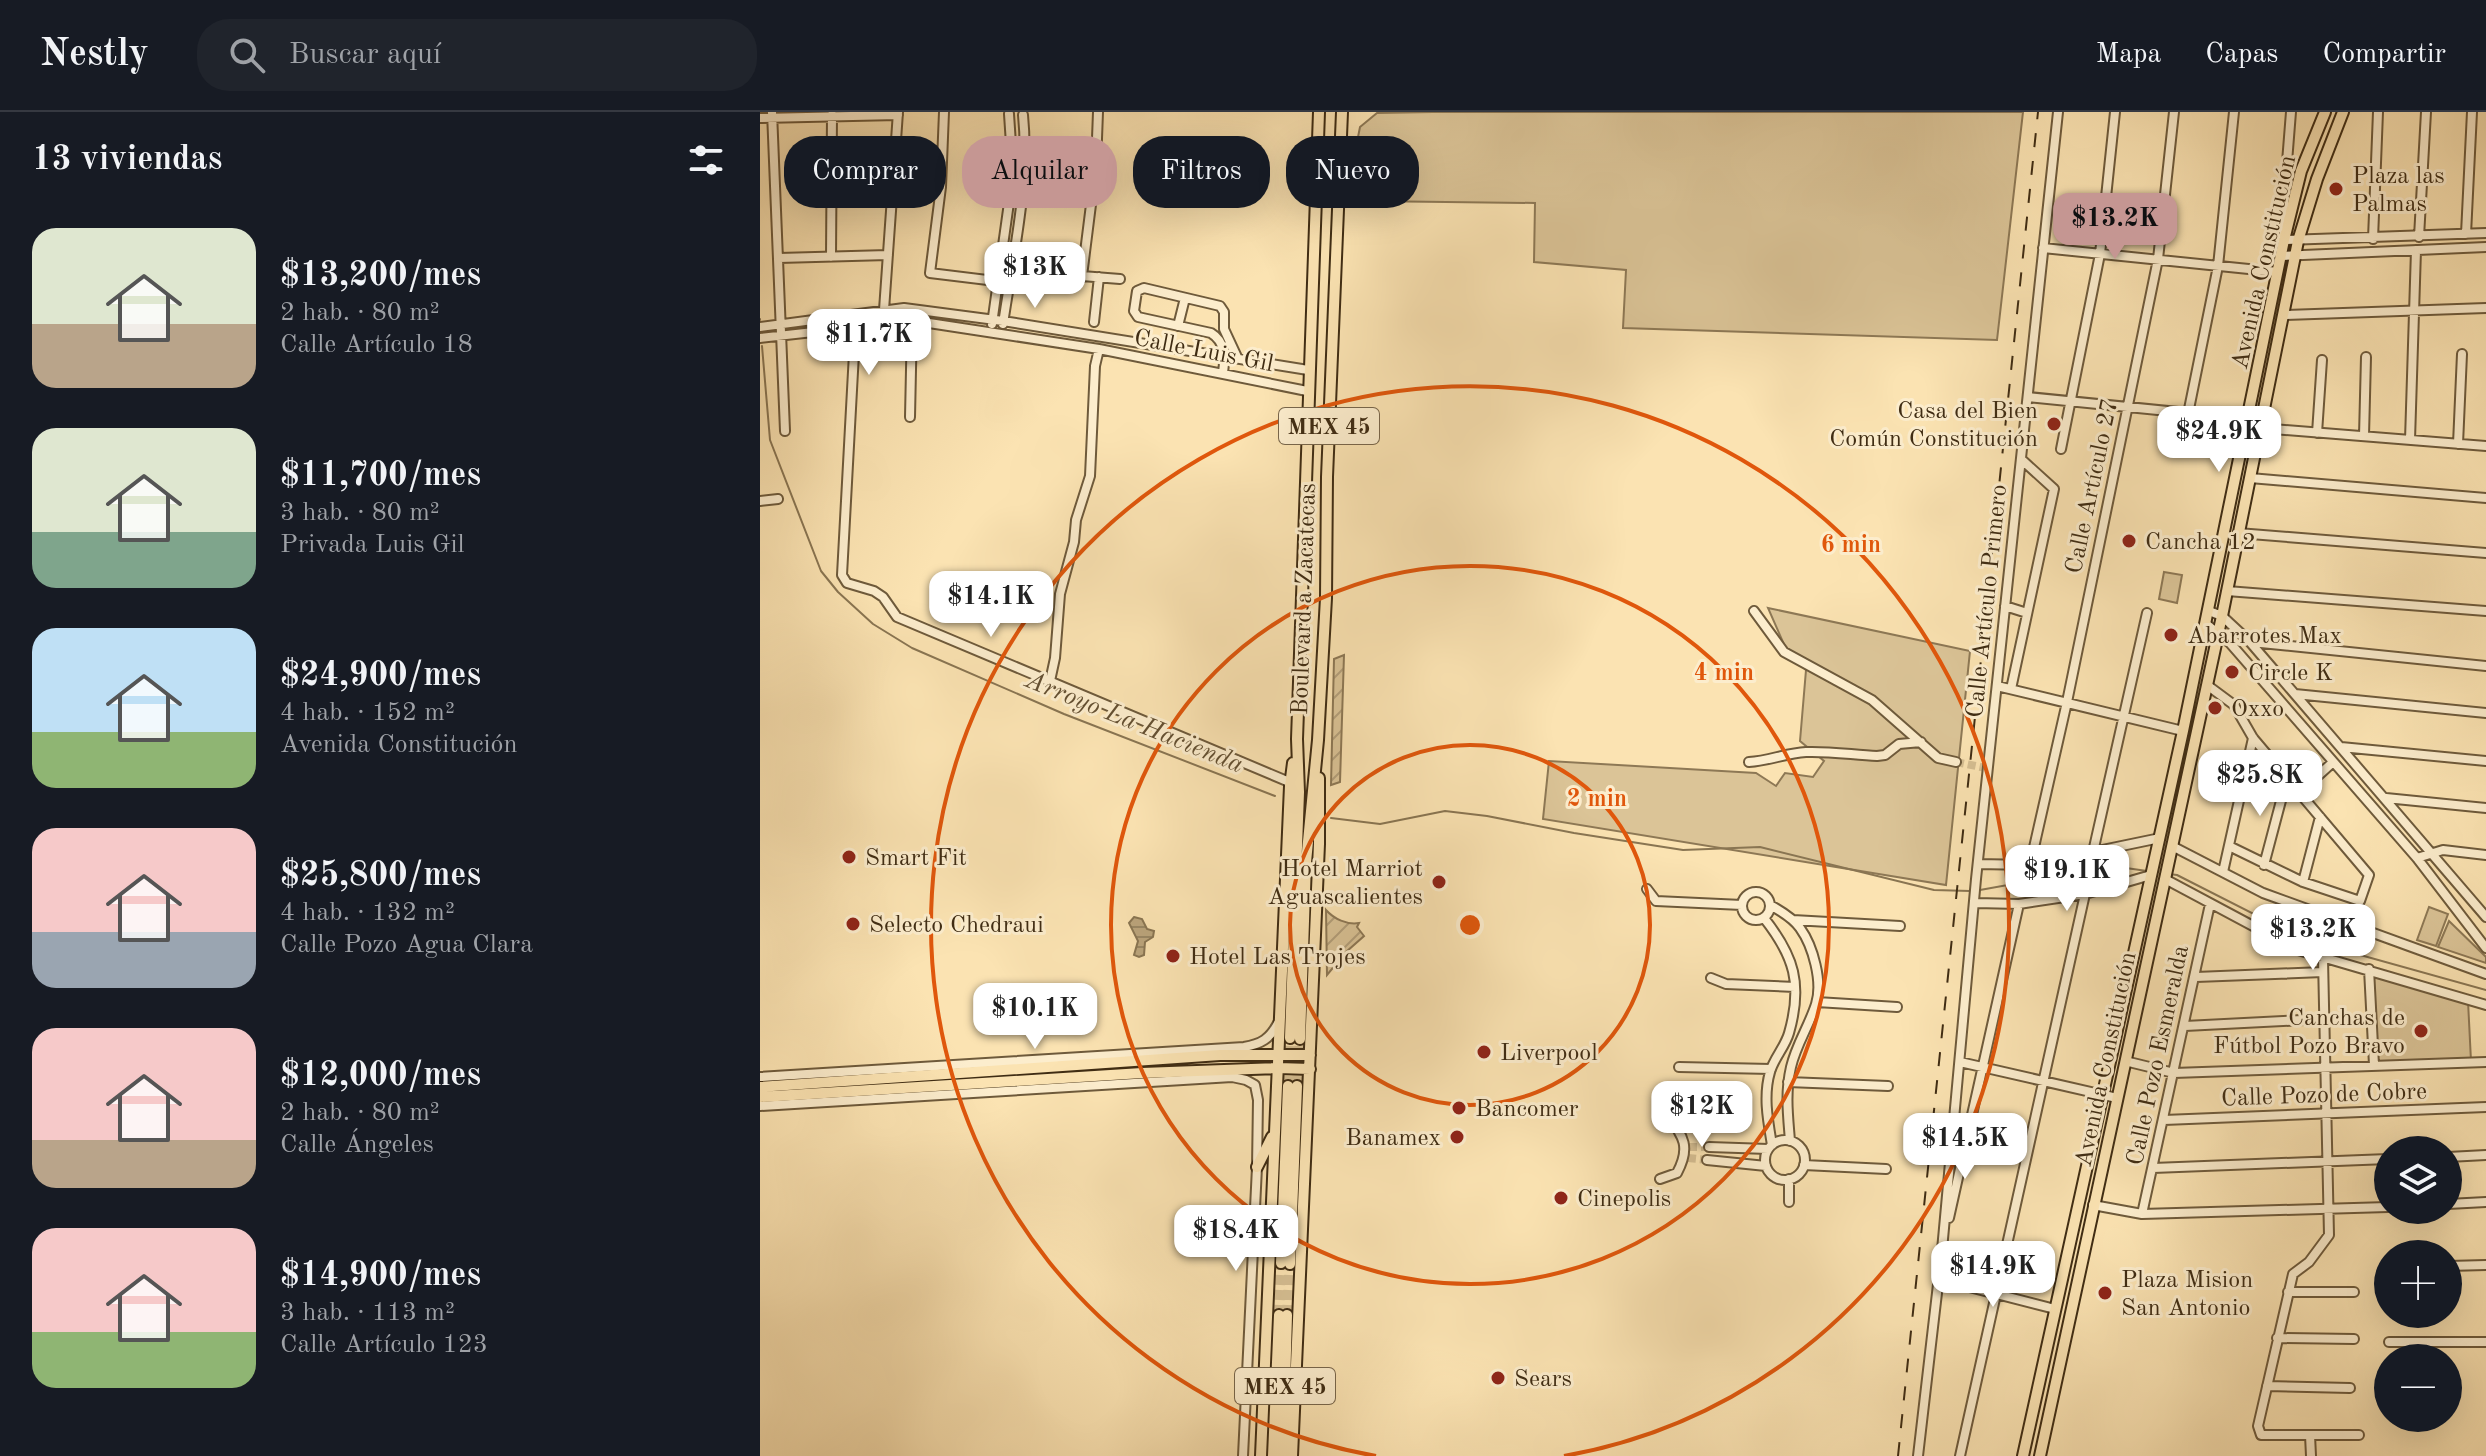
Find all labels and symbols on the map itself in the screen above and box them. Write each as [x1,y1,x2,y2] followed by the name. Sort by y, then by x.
[2229,153,2301,372] street label: Avenida Constitución
[2352,165,2445,217] place label: Plaza las Palmas
[2327,180,2345,198] marker: Plaza las Palmas
[2050,193,2180,261] pin: $13.2K
[988,242,1082,310] pin: $13K
[804,309,934,377] pin: $11.7K
[1132,327,1275,377] street label: Calle Luis Gil
[2063,397,2123,576] street label: Calle Artículo 27
[1829,400,2038,452] place label: Casa del Bien Común Constitución
[2154,406,2284,474] pin: $24.9K
[1279,408,1379,444] road number: MEX 45
[2045,415,2063,433] marker: Casa del Bien Común Constitución
[1289,483,1321,716] street label: Boulevard a Zacatecas
[1964,483,2012,719] street label: Calle Artículo Primero
[2145,531,2256,555] place label: Cancha 12
[2120,532,2138,550] marker: Cancha 12
[1821,534,1881,558] text: 6 min
[926,571,1056,639] pin: $14.1K
[2187,625,2342,649] place label: Abarrotes Max
[2162,626,2180,644] marker: Abarrotes Max
[1694,662,1754,686] text: 4 min
[2248,662,2333,686] place label: Circle K
[2223,663,2241,681] marker: Circle K
[1020,667,1247,778] water label: Arroyo La Hacienda
[2231,698,2284,722] place label: Oxxo
[2206,699,2224,717] marker: Oxxo
[2195,750,2325,818] pin: $25.8K
[1567,788,1627,812] text: 2 min
[2002,845,2132,913] pin: $19.1K
[865,847,967,871] place label: Smart Fit
[840,848,858,866] marker: Smart Fit
[1267,858,1423,910] place label: Hotel Marriot Aguascalientes
[1430,873,1448,891] marker: Hotel Marriot Aguascalientes
[2248,904,2378,972] pin: $13.2K
[1456,911,1484,939] centre of rings
[869,914,1044,938] place label: Selecto Chedraui
[844,915,862,933] marker: Selecto Chedraui
[2124,943,2194,1168] street label: Calle Pozo Esmeralda
[1189,946,1366,970] place label: Hotel Las Trojes
[1164,947,1182,965] marker: Hotel Las Trojes
[2072,950,2141,1169] street label: Avenida Constitución
[970,983,1100,1051] pin: $10.1K
[2213,1007,2405,1059] place label: Canchas de Fútbol Pozo Bravo
[2412,1022,2430,1040] marker: Canchas de Fútbol Pozo Bravo
[1500,1042,1598,1066] place label: Liverpool
[1475,1043,1493,1061] marker: Liverpool
[2221,1080,2428,1112] street label: Calle Pozo de Cobre
[1655,1081,1749,1149] pin: $12K
[1475,1098,1579,1122] place label: Bancomer
[1450,1099,1468,1117] marker: Bancomer
[1900,1113,2030,1181] pin: $14.5K
[1345,1127,1441,1151] place label: Banamex
[1448,1128,1466,1146] marker: Banamex
[1577,1188,1671,1212] place label: Cinepolis
[1552,1189,1570,1207] marker: Cinepolis
[1171,1205,1301,1273] pin: $18.4K
[1928,1241,2058,1309] pin: $14.9K
[2121,1269,2253,1321] place label: Plaza Mision San Antonio
[2096,1284,2114,1302] marker: Plaza Mision San Antonio
[1235,1368,1335,1404] road number: MEX 45
[1514,1368,1572,1392] place label: Sears
[1489,1369,1507,1387] marker: Sears

